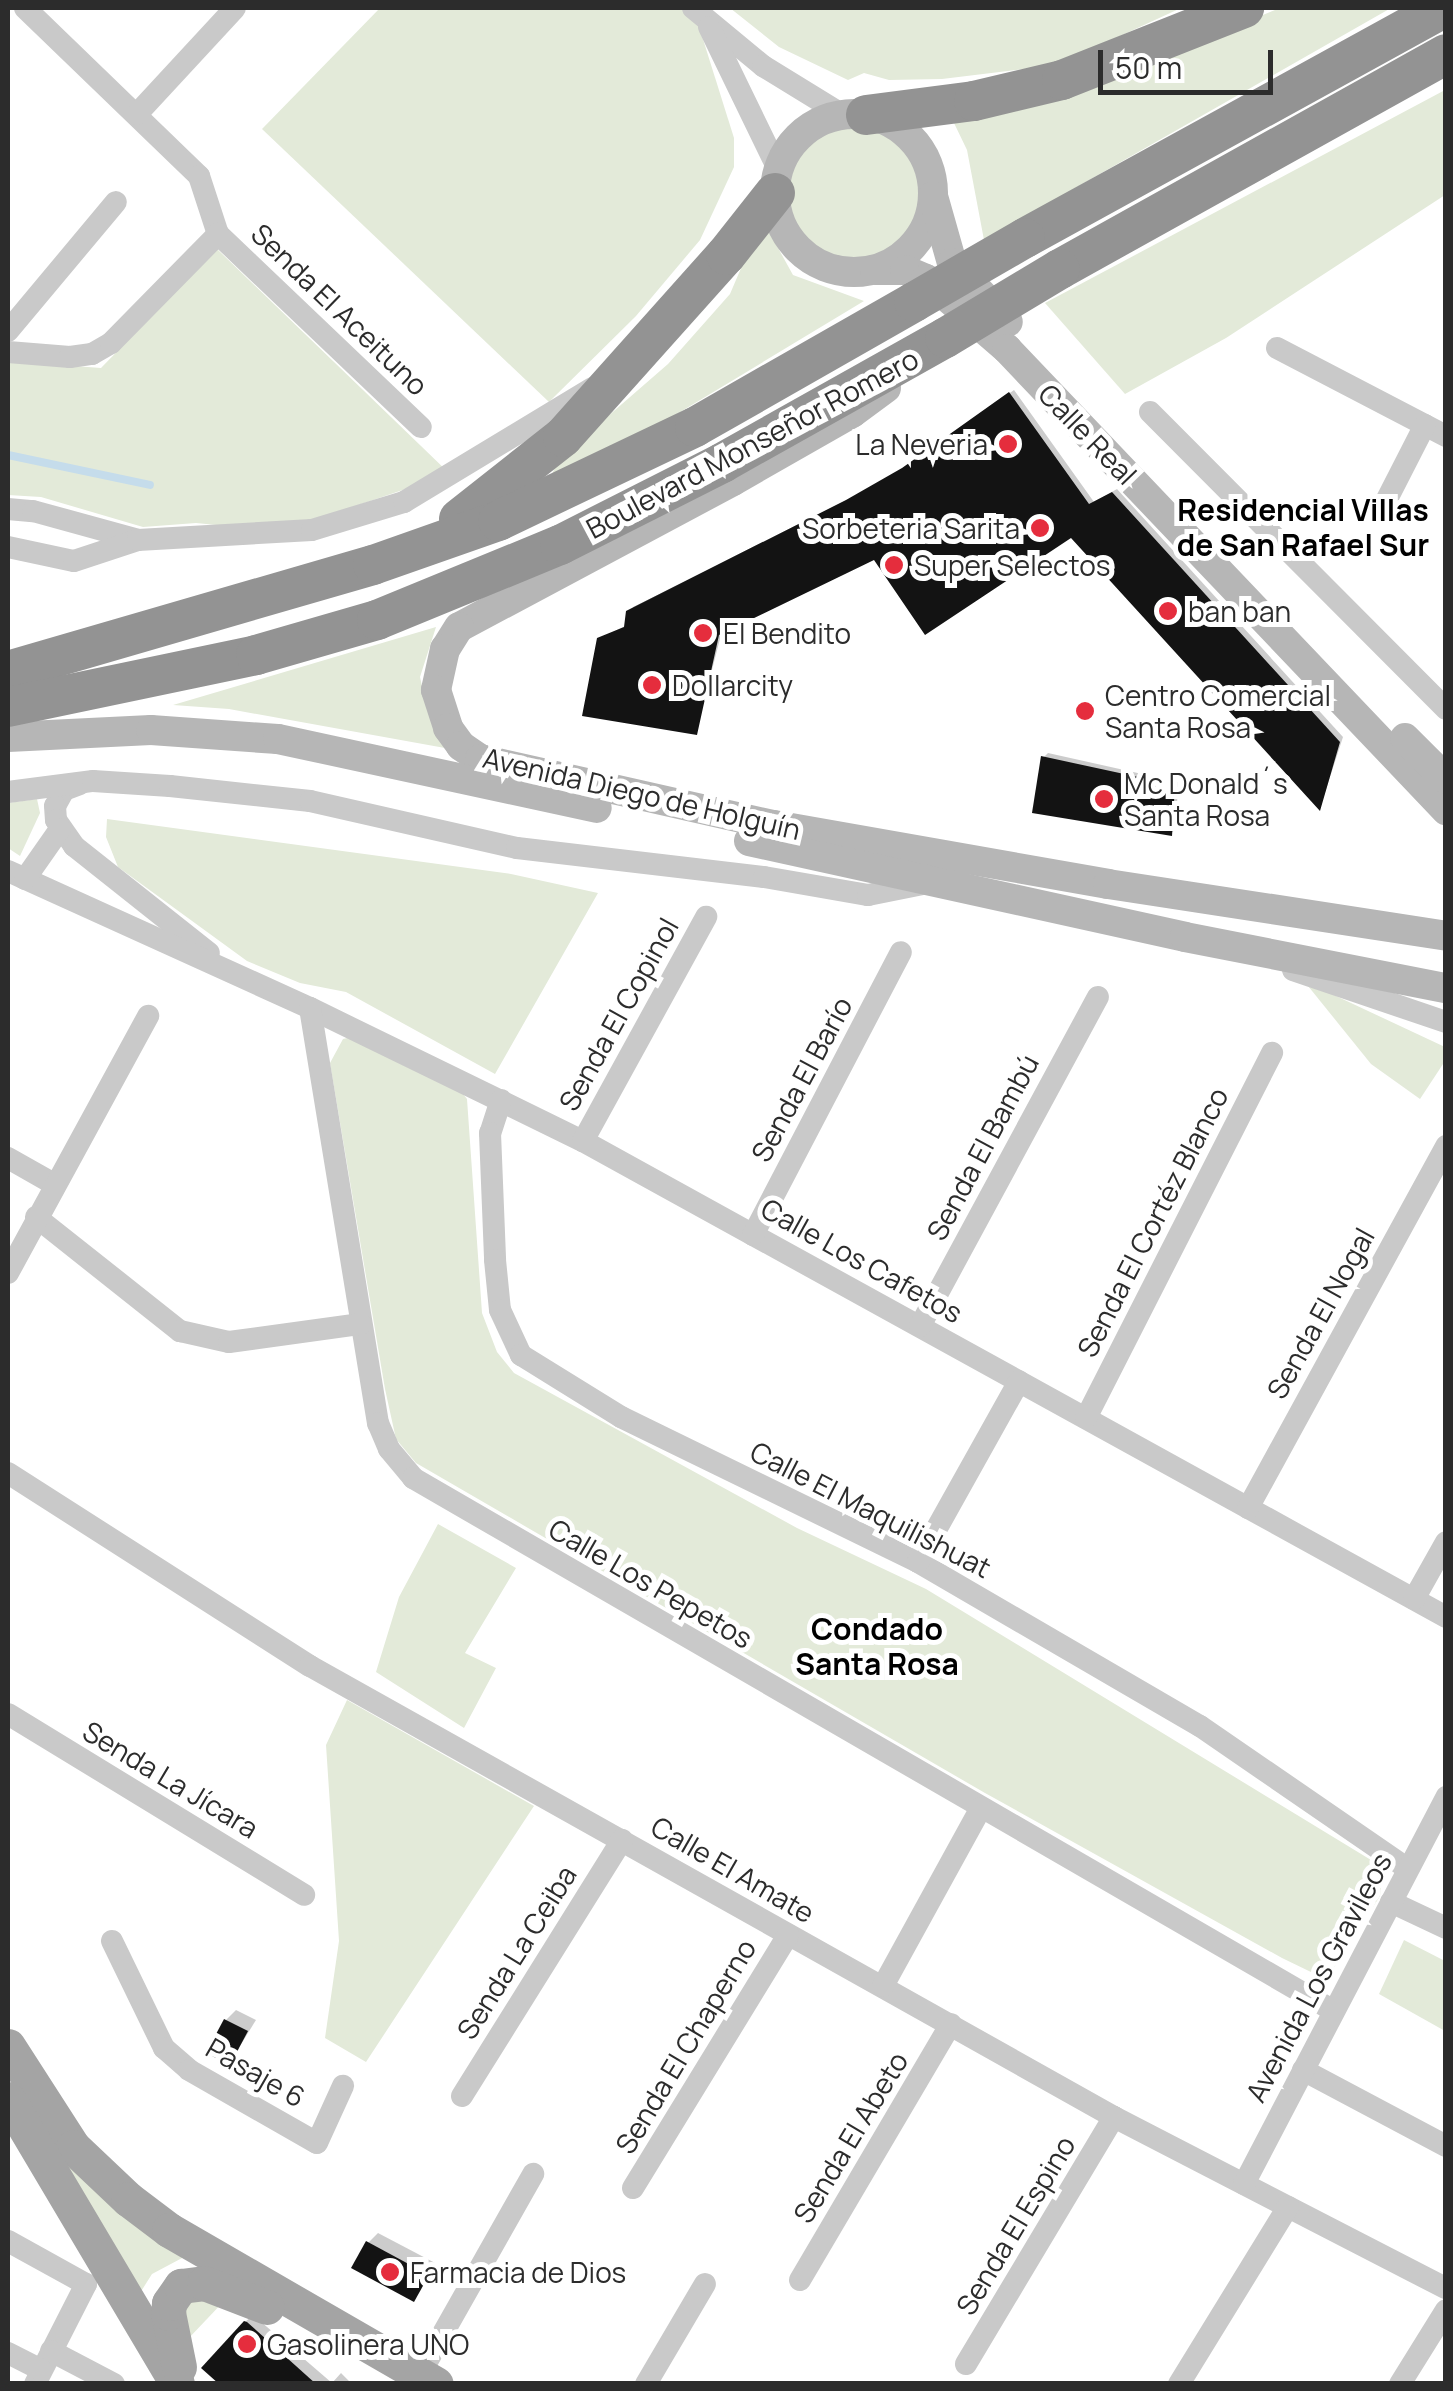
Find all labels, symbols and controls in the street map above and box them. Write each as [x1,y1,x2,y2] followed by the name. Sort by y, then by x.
[1103,30,1278,92] scale bar
[1115,47,1182,88] text: 50 m
[245,216,435,402] street label: Senda El Aceituno
[580,341,924,545] street label: Boulevard Monseñor Romero
[1032,377,1144,491] street label: Calle Real
[855,427,988,461] place label: La Neveria
[997,433,1019,455] marker: La Neveria
[1177,492,1429,562] district label: Residencial Villas de San Rafael Sur
[802,511,1020,545] place label: Sorbeteria Sarita
[1029,517,1051,539] marker: Sorbeteria Sarita
[914,548,1110,582] place label: Super Selectos
[883,554,905,576] marker: Super Selectos
[1188,594,1291,628] place label: ban ban
[1157,600,1179,622] marker: ban ban
[723,616,851,650] place label: El Bendito
[692,622,714,644] marker: El Bendito
[672,668,793,702] place label: Dollarcity
[641,674,663,696] marker: Dollarcity
[1105,678,1331,744] place label: Centro Comercial Santa Rosa
[1074,700,1096,722] marker: Centro Comercial Santa Rosa
[480,740,804,846] street label: Avenida Diego de Holguín
[1124,766,1288,832] place label: Mc Donald´s Santa Rosa
[1093,788,1115,810] marker: Mc Donald´s Santa Rosa
[551,912,685,1116] street label: Senda El Copinol
[744,991,858,1167] street label: Senda El Barío
[919,1048,1045,1246] street label: Senda El Bambú
[1069,1082,1235,1362] street label: Senda El Cortéz Blanco
[756,1191,968,1329] street label: Calle Los Cafetos
[1259,1222,1381,1404] street label: Senda El Nogal
[745,1434,997,1584] street label: Calle El Maquilishuat
[543,1511,759,1655] street label: Calle Los Pepetos
[795,1611,959,1682] district label: Condado Santa Rosa
[77,1713,265,1845] street label: Senda La Jícara
[645,1809,821,1929] street label: Calle El Amate
[1238,1847,1398,2107] street label: Avenida Los Gravileos
[449,1859,583,2045] street label: Senda La Ceiba
[608,1933,762,2159] street label: Senda El Chaperno
[201,2030,311,2114] street label: Pasaje 6
[786,2045,914,2229] street label: Senda El Abeto
[948,2130,1082,2320] street label: Senda El Espino
[410,2255,626,2289] place label: Farmacia de Dios
[379,2261,401,2283] marker: Farmacia de Dios
[267,2327,469,2361] place label: Gasolinera UNO
[236,2333,258,2355] marker: Gasolinera UNO

